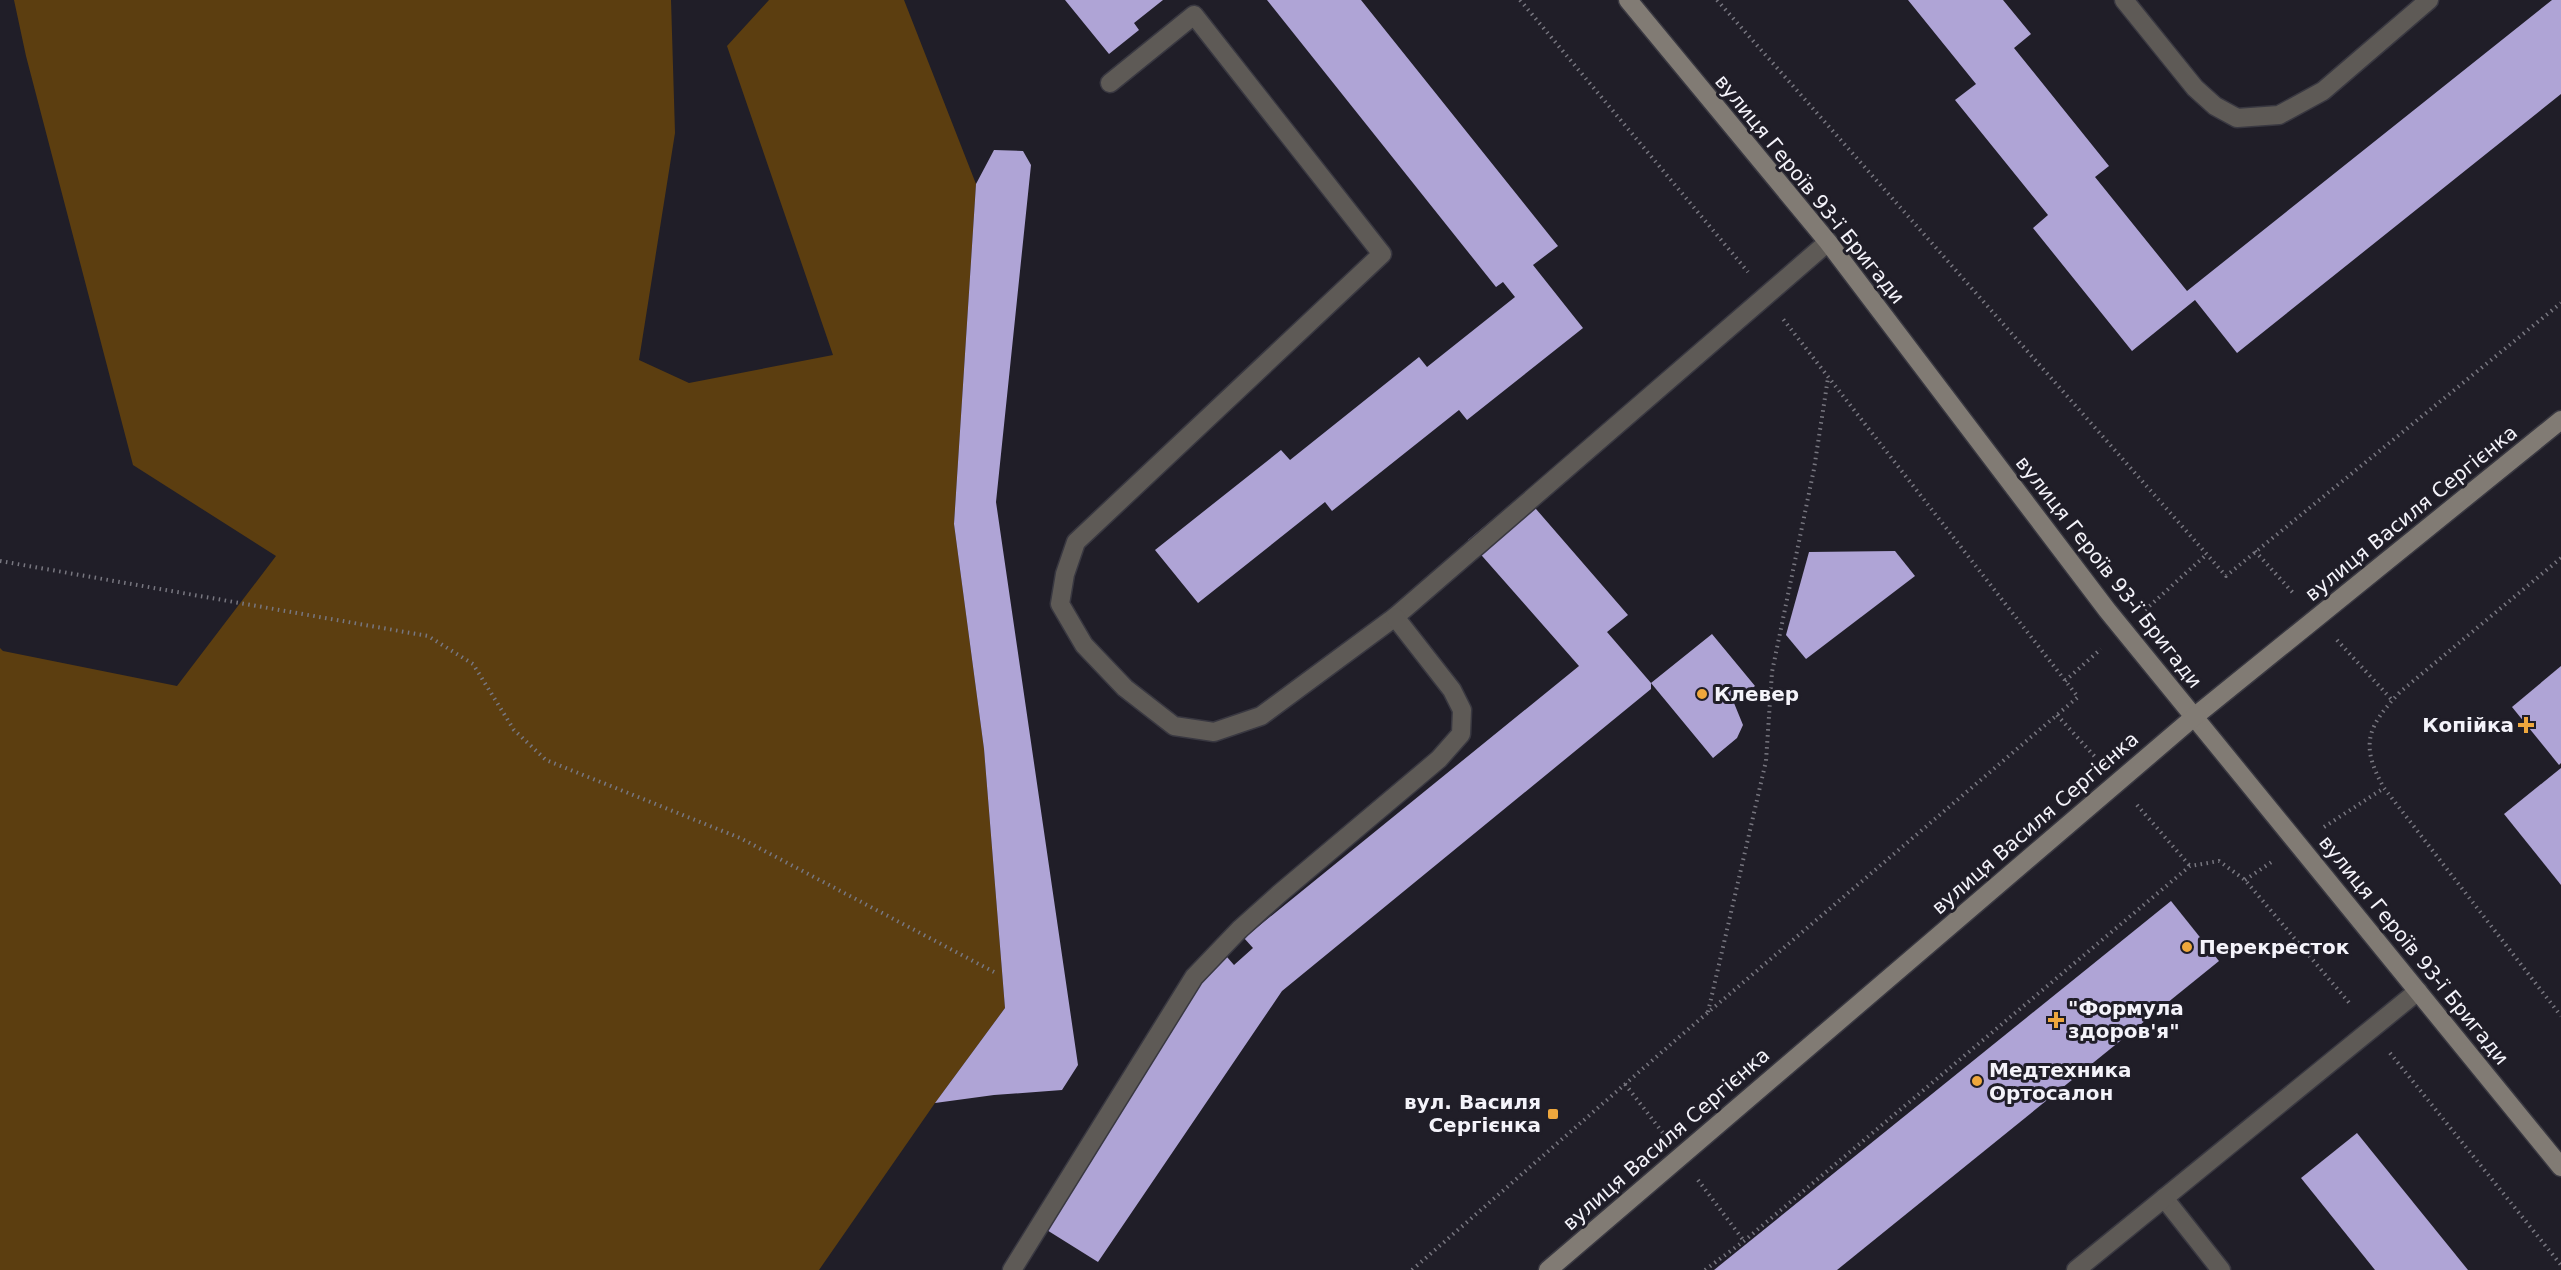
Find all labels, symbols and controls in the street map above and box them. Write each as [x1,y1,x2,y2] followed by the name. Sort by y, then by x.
[1710,69,1910,309] street label: вулиця Героїв 93-ї Бригади
[2300,420,2522,606] street label: вулиця Василя Сергієнка
[2011,451,2207,693] street label: вулиця Героїв 93-ї Бригади
[1714,682,1799,706] place label: Клевер
[1695,687,1709,701] marker: Клевер
[2422,713,2514,737] place label: Копійка
[2519,718,2533,732] marker: Копійка
[1927,727,2143,919] street label: вулиця Василя Сергієнка
[2314,830,2514,1070] street label: вулиця Героїв 93-ї Бригади
[2199,935,2350,959] place label: Перекресток
[2180,940,2194,954] marker: Перекресток
[2068,996,2184,1043] place label: "Формула здоров'я"
[2049,1013,2063,1027] marker: "Формула здоров'я"
[1558,1043,1774,1235] street label: вулиця Василя Сергієнка
[1989,1058,2132,1105] place label: Медтехника Ортосалон
[1970,1074,1984,1088] marker: Медтехника Ортосалон
[1404,1090,1541,1137] place label: вул. Василя Сергієнка
[1546,1107,1560,1121] marker: вул. Василя Сергієнка

